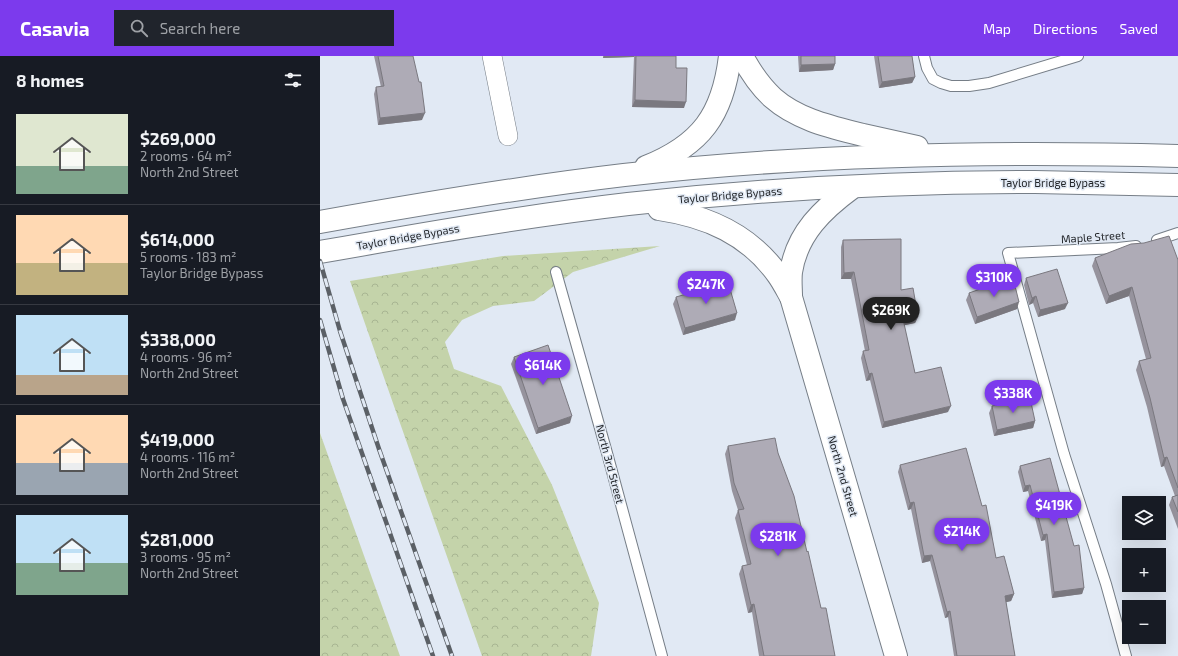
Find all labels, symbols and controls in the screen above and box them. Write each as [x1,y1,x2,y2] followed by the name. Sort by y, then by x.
[114,10,394,46] search box
[20,17,90,40] text: Casavia
[128,17,150,39] icon: search
[160,19,240,37] text: Search here
[983,20,1011,37] text: Map
[1033,20,1098,37] text: Directions
[1120,20,1158,37] text: Saved
[282,69,304,91] icon: filters
[16,70,84,90] text: 8 homes
[140,128,216,148] text: $269,000
[48,130,96,178] icon: home
[140,148,232,164] text: 2 rooms · 64 m²
[140,164,239,180] text: North 2nd Street
[1001,176,1106,189] street label: Taylor Bridge Bypass
[677,183,783,206] street label: Taylor Bridge Bypass
[355,221,461,252] street label: Taylor Bridge Bypass
[1060,228,1125,245] street label: Maple Street
[140,229,214,249] text: $614,000
[48,231,96,279] icon: home
[140,249,237,265] text: 5 rooms · 183 m²
[966,264,1022,298] pin: $310K
[140,265,263,281] text: Taylor Bridge Bypass
[976,269,1012,285] text: $310K
[678,271,734,305] pin: $247K
[687,276,725,292] text: $247K
[863,297,919,331] pin: $269K
[872,302,910,318] text: $269K
[140,329,216,349] text: $338,000
[48,331,96,379] icon: home
[140,349,232,365] text: 4 rooms · 96 m²
[515,352,571,386] pin: $614K
[524,357,562,373] text: $614K
[140,365,239,381] text: North 2nd Street
[985,380,1041,414] pin: $338K
[994,385,1032,401] text: $338K
[594,423,627,505] street label: North 3rd Street
[140,429,214,449] text: $419,000
[48,431,96,479] icon: home
[826,434,861,518] street label: North 2nd Street
[140,449,235,465] text: 4 rooms · 116 m²
[140,465,239,481] text: North 2nd Street
[1026,492,1082,526] pin: $419K
[1122,496,1166,644] map controls
[1122,496,1166,540] button: layers
[1035,497,1073,513] text: $419K
[934,518,990,552] pin: $214K
[750,523,806,557] pin: $281K
[943,523,981,539] text: $214K
[759,528,797,544] text: $281K
[140,529,214,549] text: $281,000
[48,531,96,579] icon: home
[1122,548,1166,592] button: +
[140,549,231,565] text: 3 rooms · 95 m²
[140,565,239,581] text: North 2nd Street
[1122,600,1166,644] button: −

